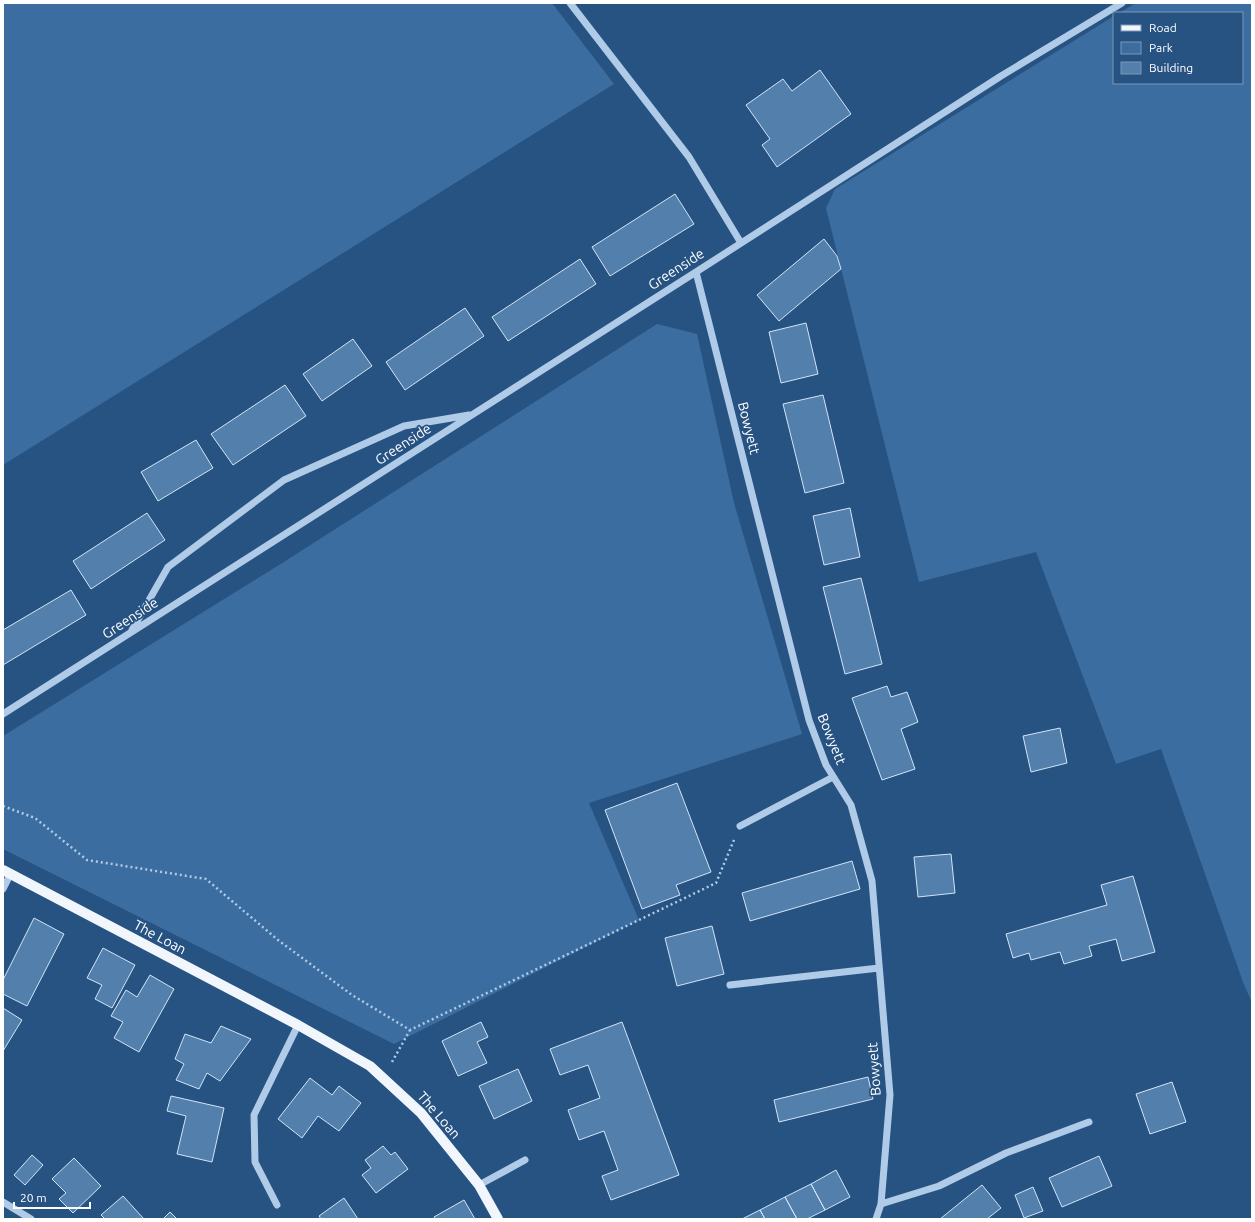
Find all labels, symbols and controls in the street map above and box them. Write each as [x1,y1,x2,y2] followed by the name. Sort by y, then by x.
[1113,12,1243,84] legend
[1149,21,1177,34] text: Road
[1149,41,1173,54] text: Park
[1149,61,1193,74] text: Building
[645,245,707,293] street label: Greenside
[735,400,763,456] street label: Bowyett
[372,420,434,468] street label: Greenside
[99,594,161,642] street label: Greenside
[815,711,850,767] street label: Bowyett
[131,917,189,957] street label: The Loan
[864,1041,884,1096] street label: Bowyett
[414,1088,464,1142] street label: The Loan
[14,1184,90,1210] scale bar
[20,1191,47,1204] text: 20 m

